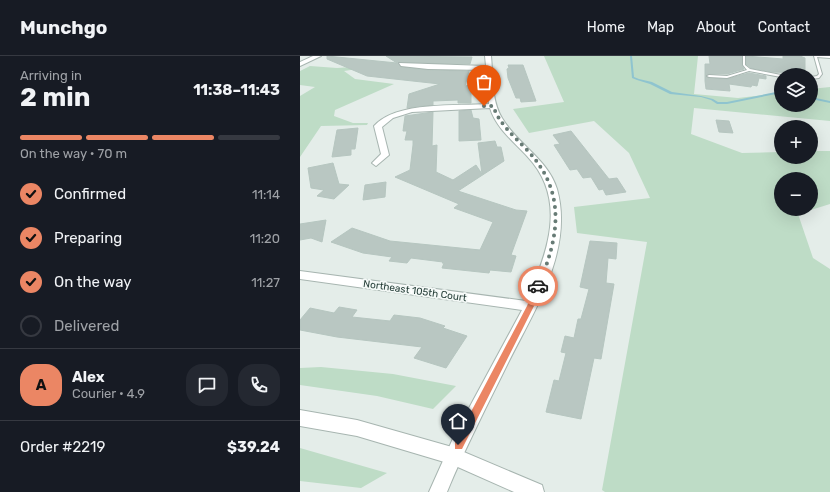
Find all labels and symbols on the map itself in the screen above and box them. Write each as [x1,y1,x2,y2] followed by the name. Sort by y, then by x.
[467,65,501,106] pin
[518,266,558,306] courier
[362,278,467,304] street label: Northeast 105th Court
[441,404,475,445] pin

